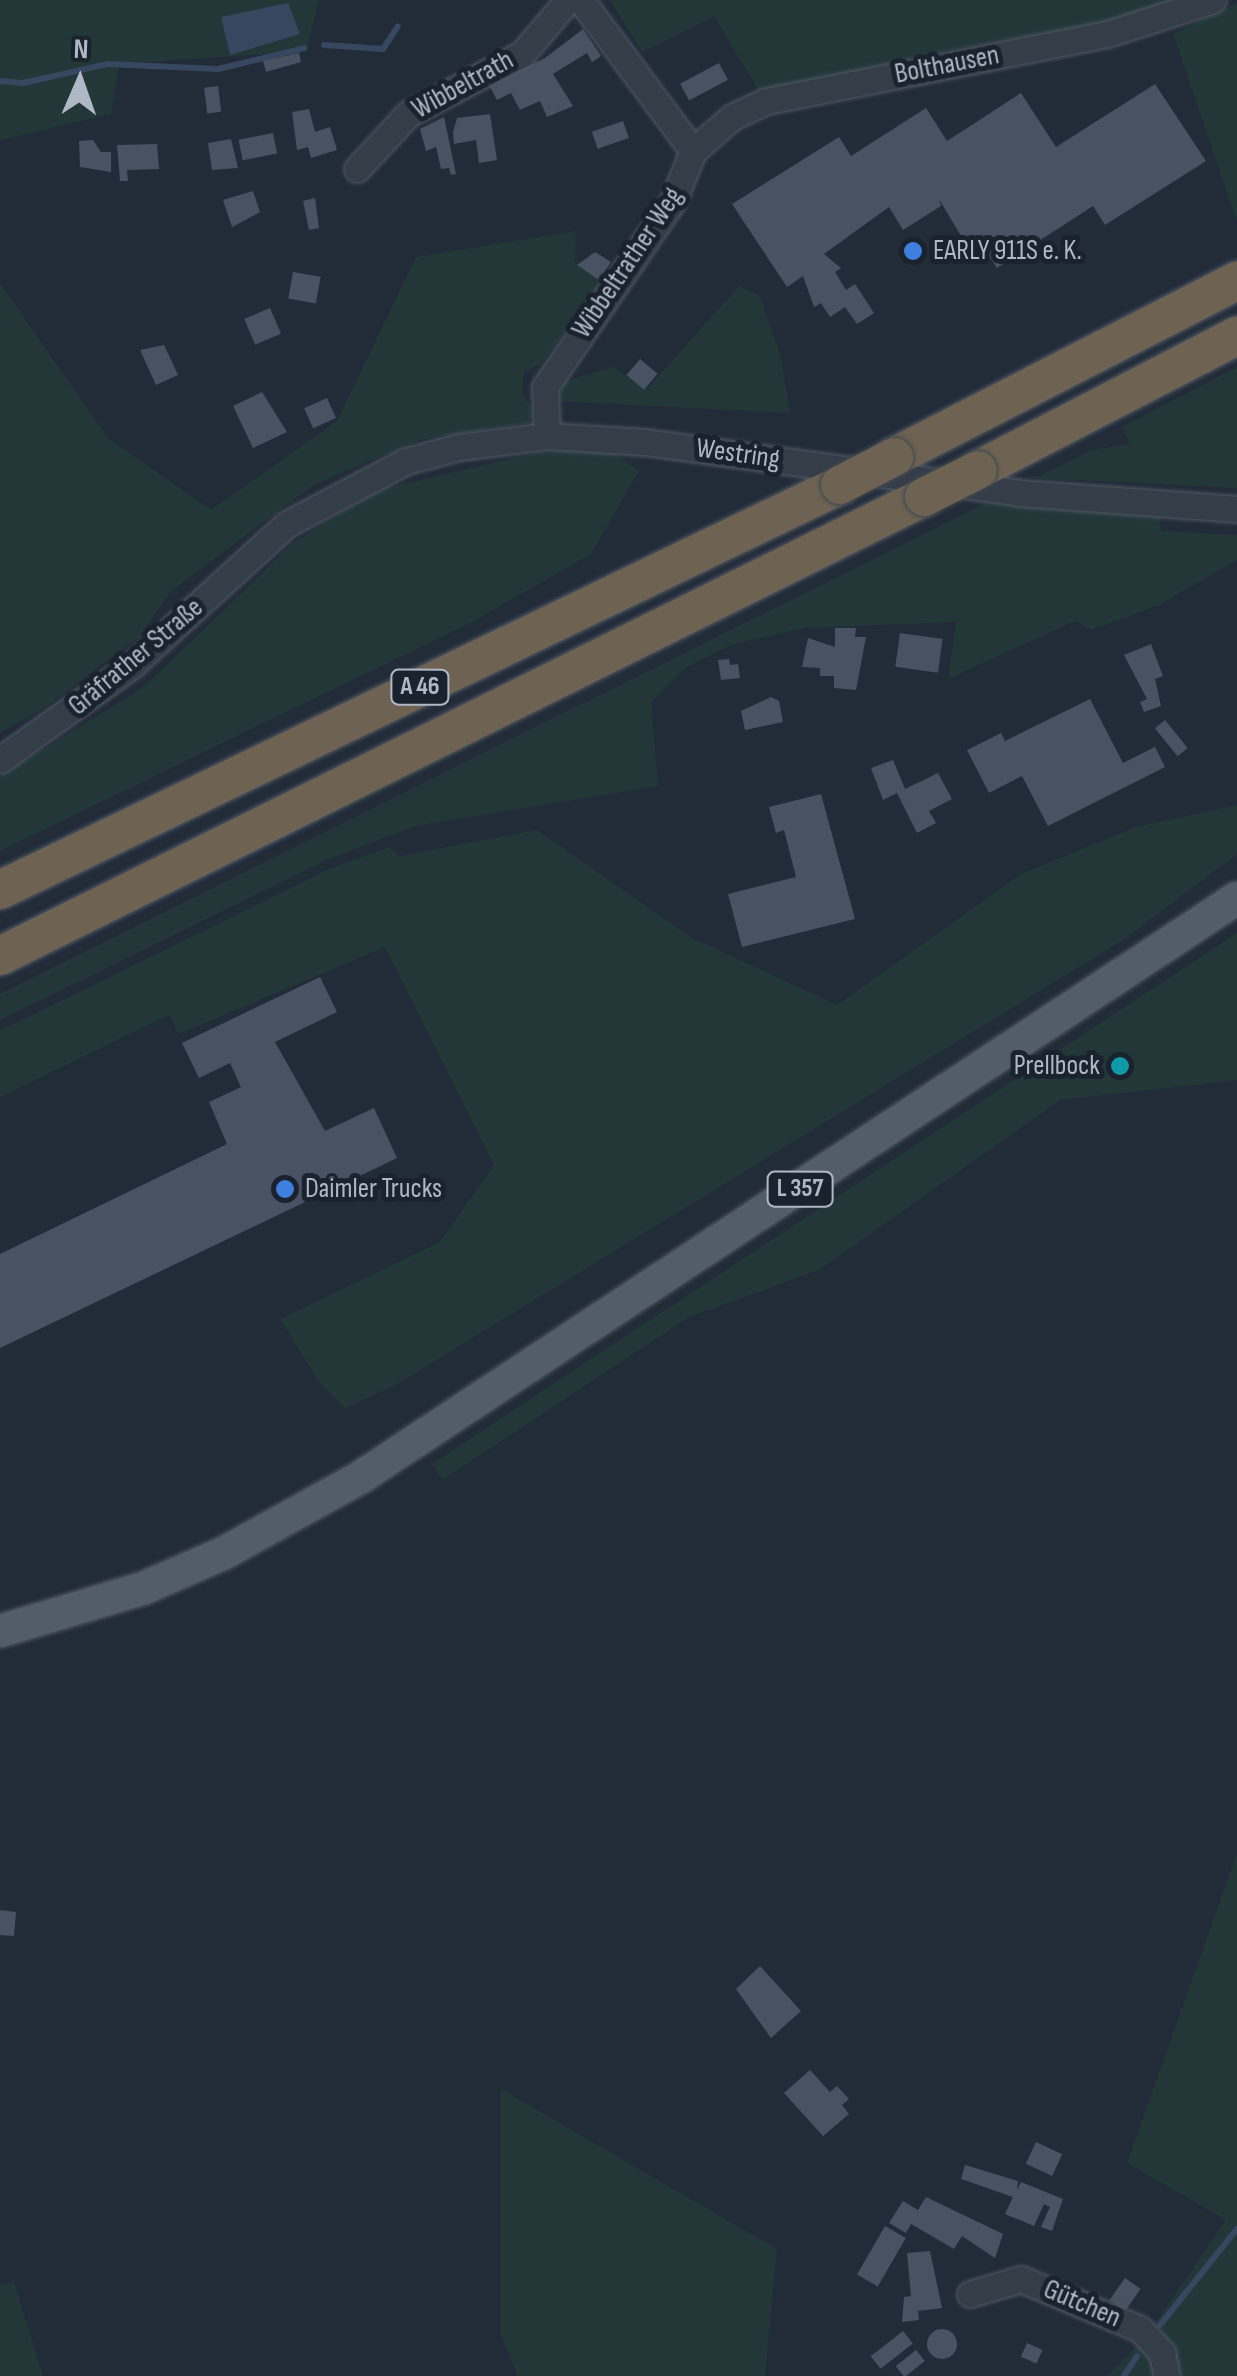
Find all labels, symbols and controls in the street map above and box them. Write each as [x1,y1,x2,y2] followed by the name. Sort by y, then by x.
[30,30,130,130] north arrow
[73,33,89,66] text: N
[892,38,1002,92] street label: Bolthausen
[407,44,519,126] street label: Wibbeltrath
[565,181,691,345] street label: Wibbeltrather Weg
[933,234,1082,268] place label: EARLY 911S e. K.
[902,240,924,262] marker: EARLY 911S e. K.
[694,432,782,476] street label: Westring
[62,591,210,723] street label: Gräfrather Straße
[390,667,450,707] road number: A 46
[1014,1049,1100,1083] place label: Prellbock
[1109,1055,1131,1077] marker: Prellbock
[765,1169,835,1209] road number: L 357
[305,1172,442,1206] place label: Daimler Trucks
[274,1178,296,1200] marker: Daimler Trucks
[1038,2273,1126,2335] street label: Gütchen

